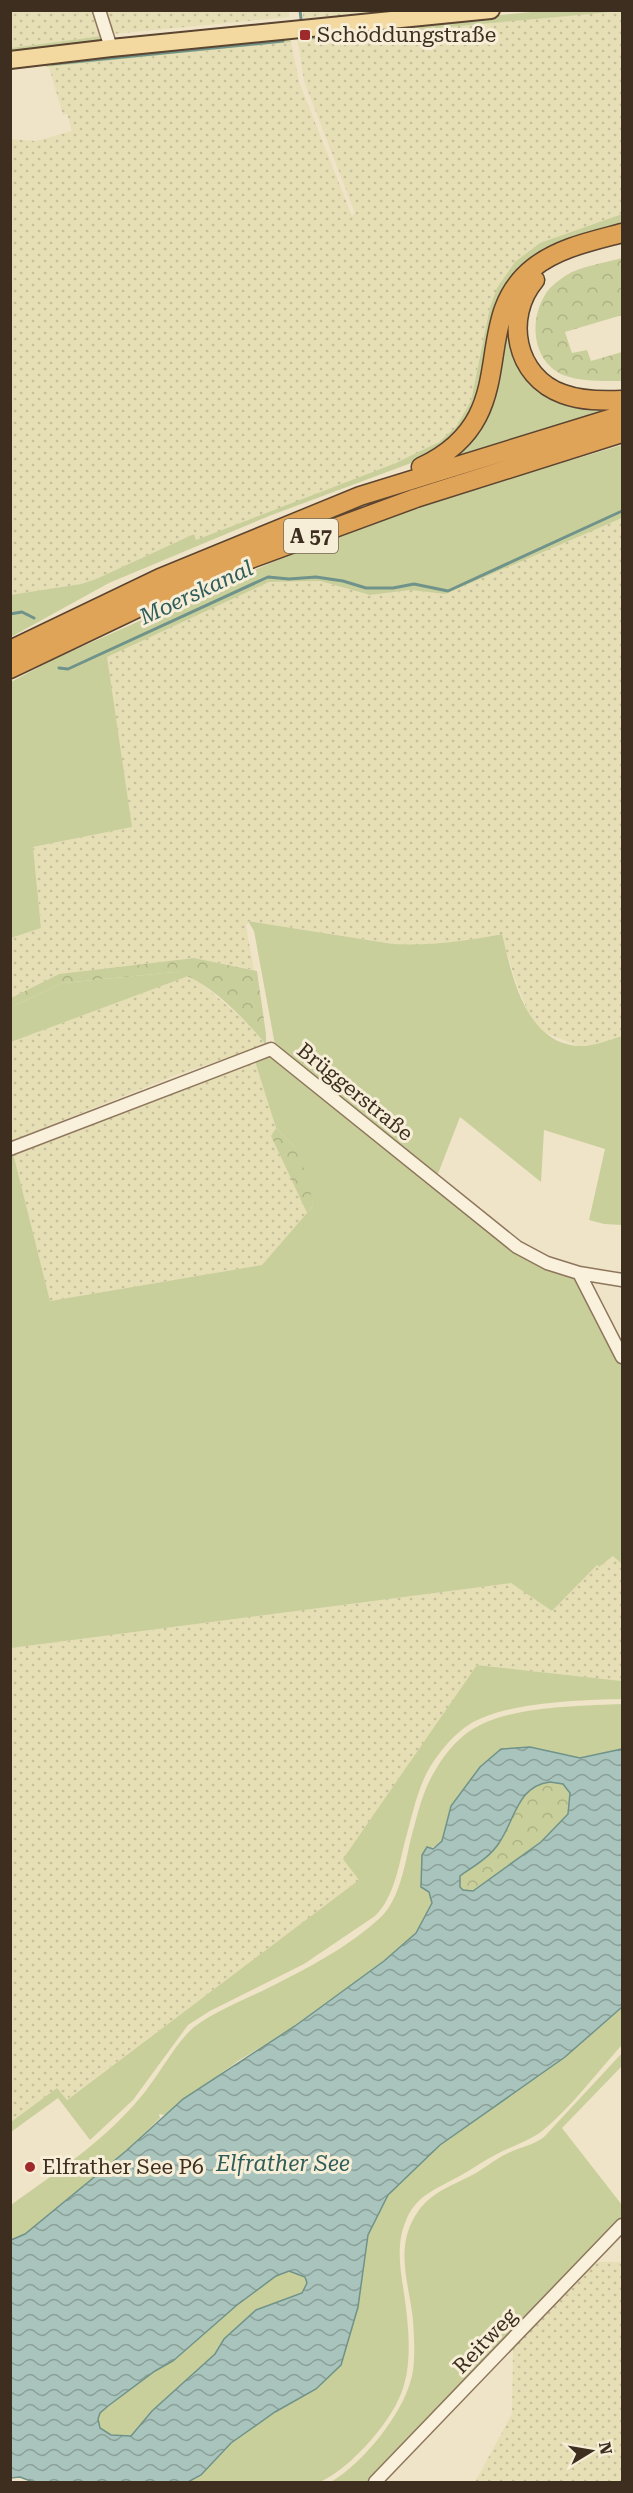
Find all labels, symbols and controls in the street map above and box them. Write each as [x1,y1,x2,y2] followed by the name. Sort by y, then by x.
[317,23,496,47] place label: Schöddungstraße
[298,28,312,42] marker: Schöddungstraße
[284,519,338,553] road number: A 57
[135,555,257,630] water label: Moerskanal
[292,1038,418,1146] street label: Brüggerstraße
[215,2151,350,2176] water label: Elfrather See
[42,2155,204,2179] place label: Elfrather See P6
[23,2160,37,2174] marker: Elfrather See P6
[448,2304,522,2378] street label: Reitweg
[561,2421,621,2481] north arrow
[595,2440,616,2456] text: N

